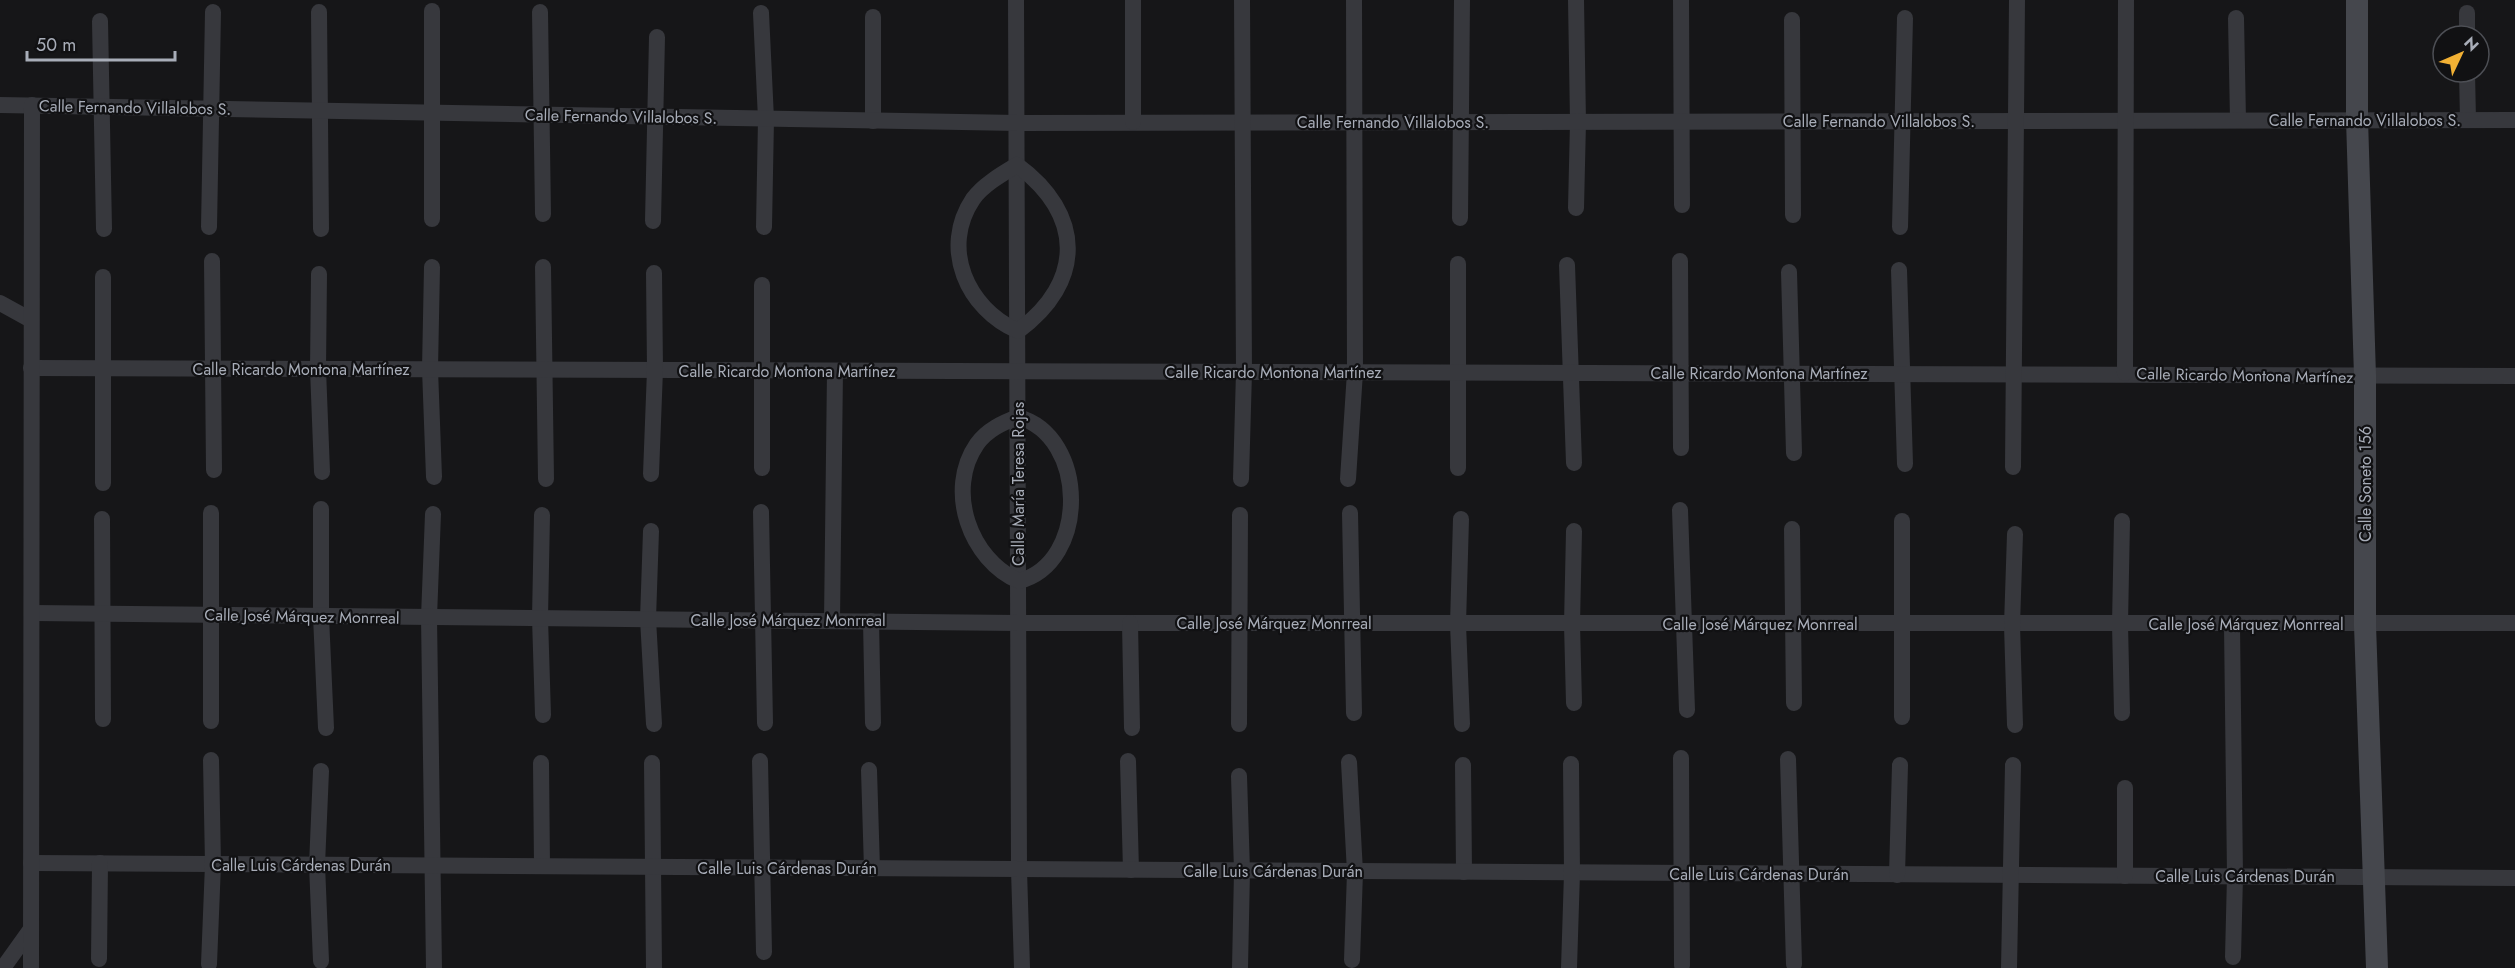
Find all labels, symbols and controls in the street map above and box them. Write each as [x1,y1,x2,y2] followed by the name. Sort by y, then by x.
[27,24,176,62] scale bar
[2431,24,2491,84] north arrow
[2459,31,2484,56] text: N
[36,32,76,58] text: 50 m
[39,94,231,121] street label: Calle Fernando Villalobos S.
[525,103,717,130] street label: Calle Fernando Villalobos S.
[2269,109,2461,132] street label: Calle Fernando Villalobos S.
[1783,110,1975,133] street label: Calle Fernando Villalobos S.
[1297,111,1489,134] street label: Calle Fernando Villalobos S.
[192,358,410,381] street label: Calle Ricardo Montona Martínez
[678,360,896,383] street label: Calle Ricardo Montona Martínez
[1164,361,1382,384] street label: Calle Ricardo Montona Martínez
[1650,362,1868,385] street label: Calle Ricardo Montona Martínez
[2136,362,2354,389] street label: Calle Ricardo Montona Martínez
[1007,402,1030,566] street label: Calle María Teresa Rojas
[2354,426,2377,542] street label: Calle Soneto 156
[204,603,400,630] street label: Calle José Márquez Monrreal
[690,609,886,632] street label: Calle José Márquez Monrreal
[1176,612,1372,635] street label: Calle José Márquez Monrreal
[1662,613,1858,636] street label: Calle José Márquez Monrreal
[2148,613,2344,636] street label: Calle José Márquez Monrreal
[211,854,391,877] street label: Calle Luis Cárdenas Durán
[697,857,877,880] street label: Calle Luis Cárdenas Durán
[1183,860,1363,883] street label: Calle Luis Cárdenas Durán
[1669,863,1849,886] street label: Calle Luis Cárdenas Durán
[2155,865,2335,888] street label: Calle Luis Cárdenas Durán

